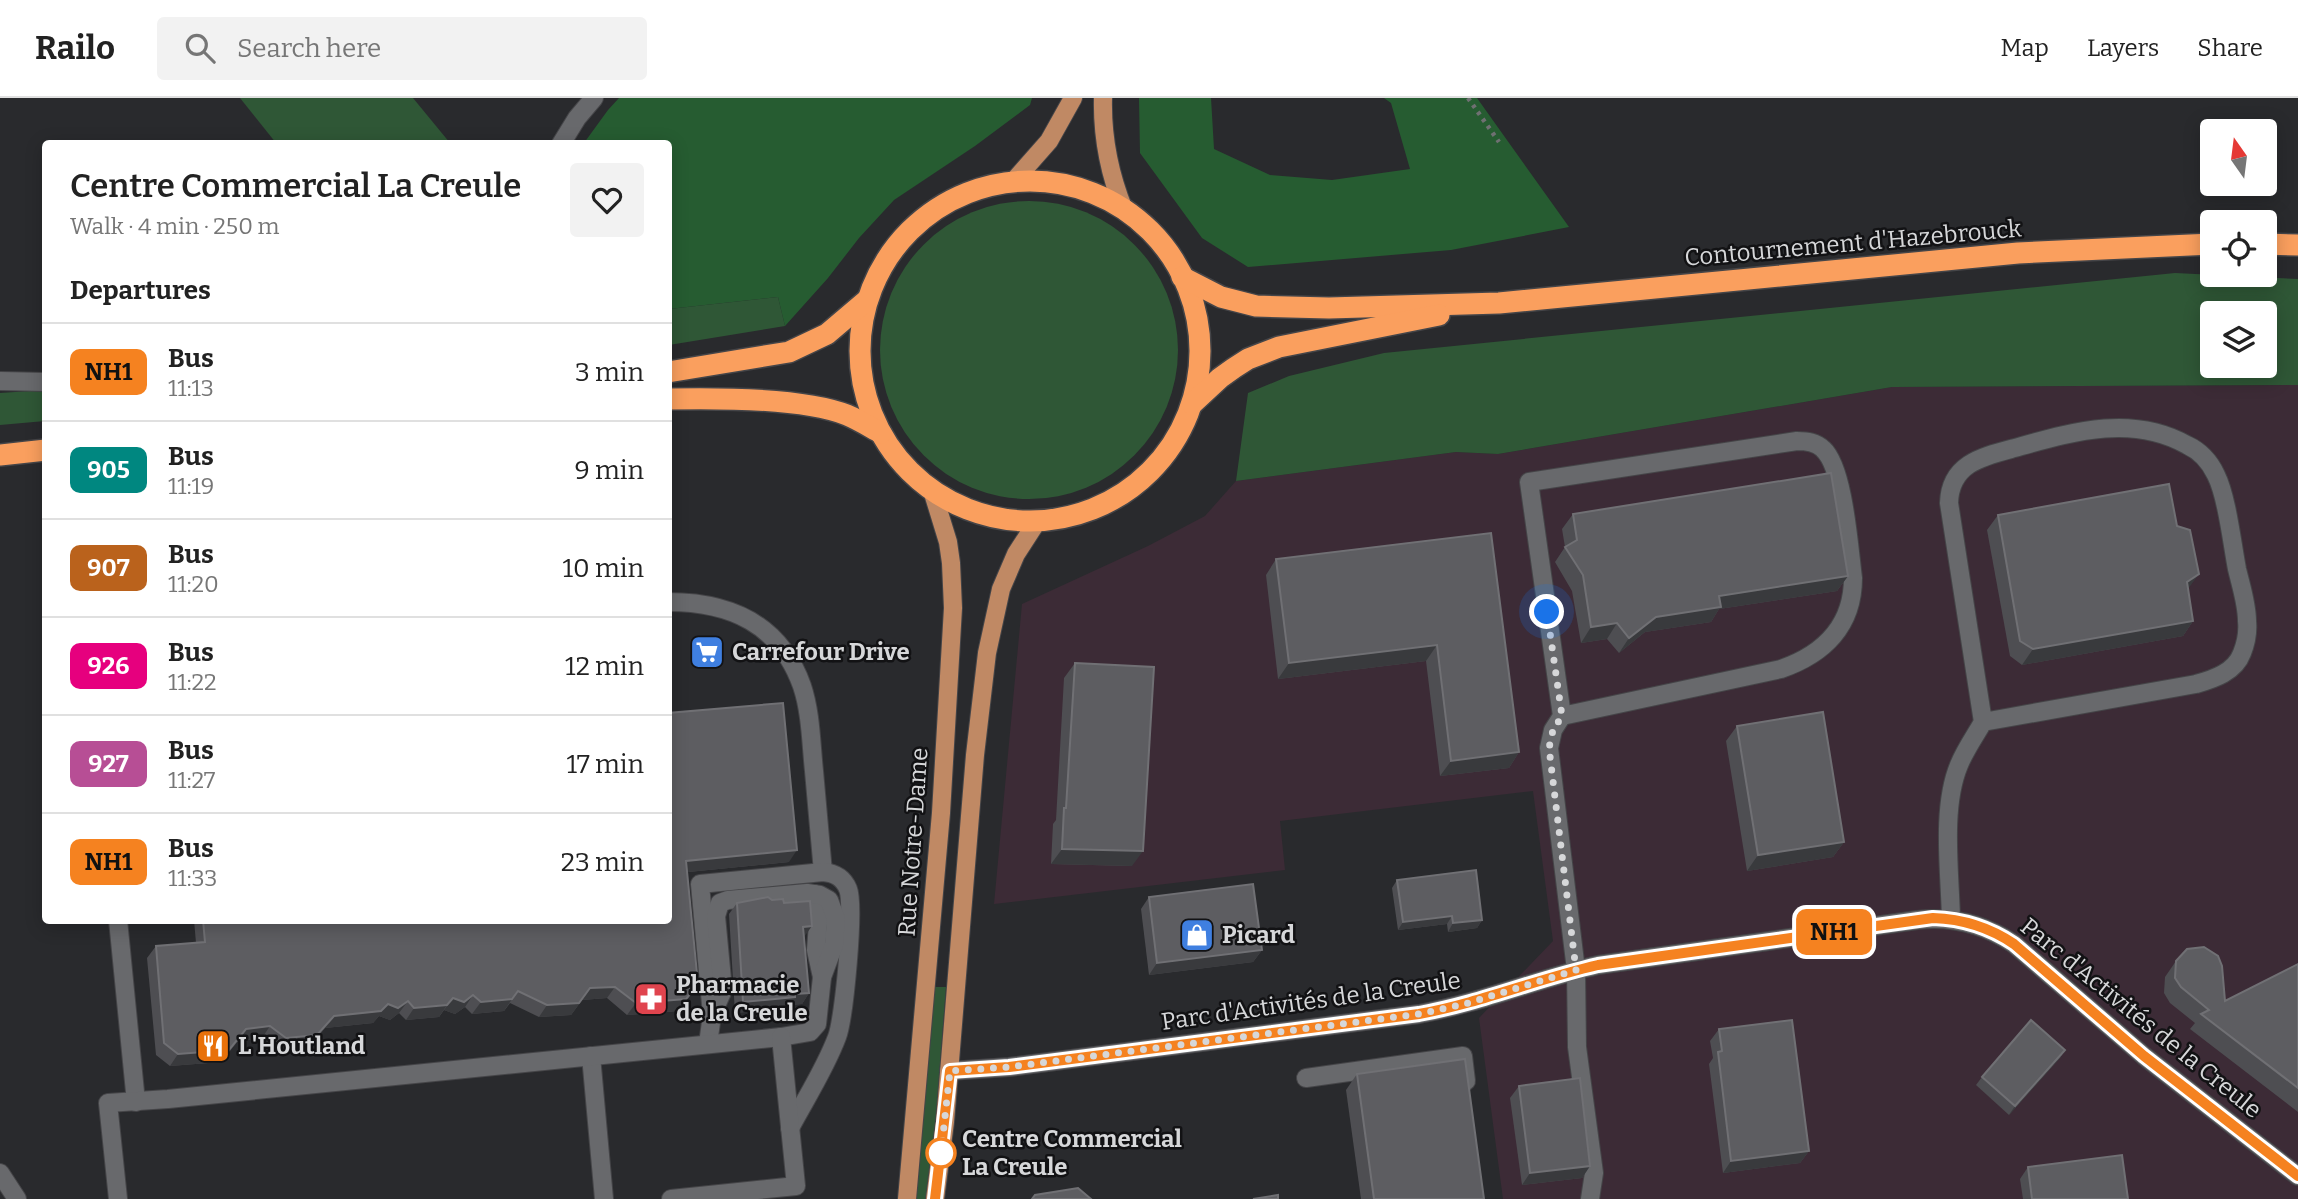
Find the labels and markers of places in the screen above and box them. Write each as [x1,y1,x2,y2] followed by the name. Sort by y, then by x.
[688,633,726,671] supermarket icon: Carrefour Drive
[732,638,910,666] place label: Carrefour Drive
[1178,916,1216,954] shop icon: Picard
[1222,921,1295,949] place label: Picard
[676,971,808,1027] place label: Pharmacie de la Creule
[632,980,670,1018] pharmacy icon: Pharmacie de la Creule
[194,1027,232,1065] restaurant icon: L'Houtland
[238,1032,366,1060] place label: L'Houtland
[962,1125,1183,1181] place label: Centre Commercial La Creule
[926,1138,956,1168] marker: Centre Commercial La Creule

